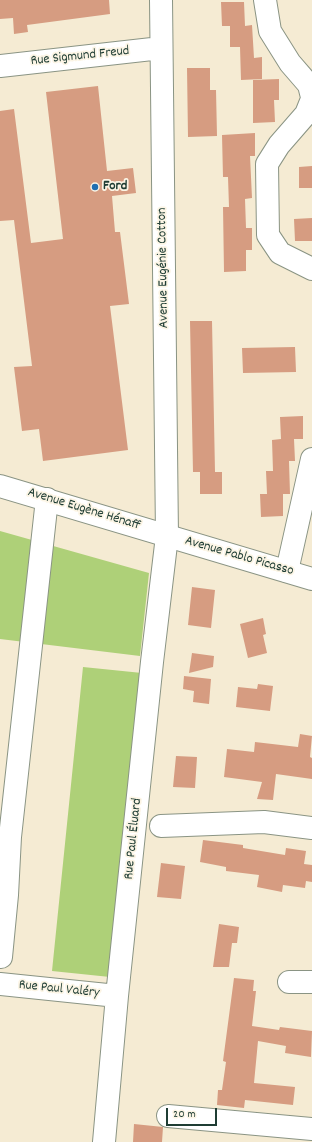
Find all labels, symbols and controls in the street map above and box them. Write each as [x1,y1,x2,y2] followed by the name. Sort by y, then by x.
[30,43,130,71] street label: Rue Sigmund Freud
[103,179,127,195] place label: Ford
[90,182,100,192] marker: Ford
[155,208,173,328] street label: Avenue Eugénie Cotton
[25,485,143,535] street label: Avenue Eugène Hénaff
[183,533,295,581] street label: Avenue Pablo Picasso
[121,797,147,881] street label: Rue Paul Éluard
[18,977,100,1003] street label: Rue Paul Valéry
[168,1100,219,1126] scale bar
[173,1106,196,1123] text: 20 m

